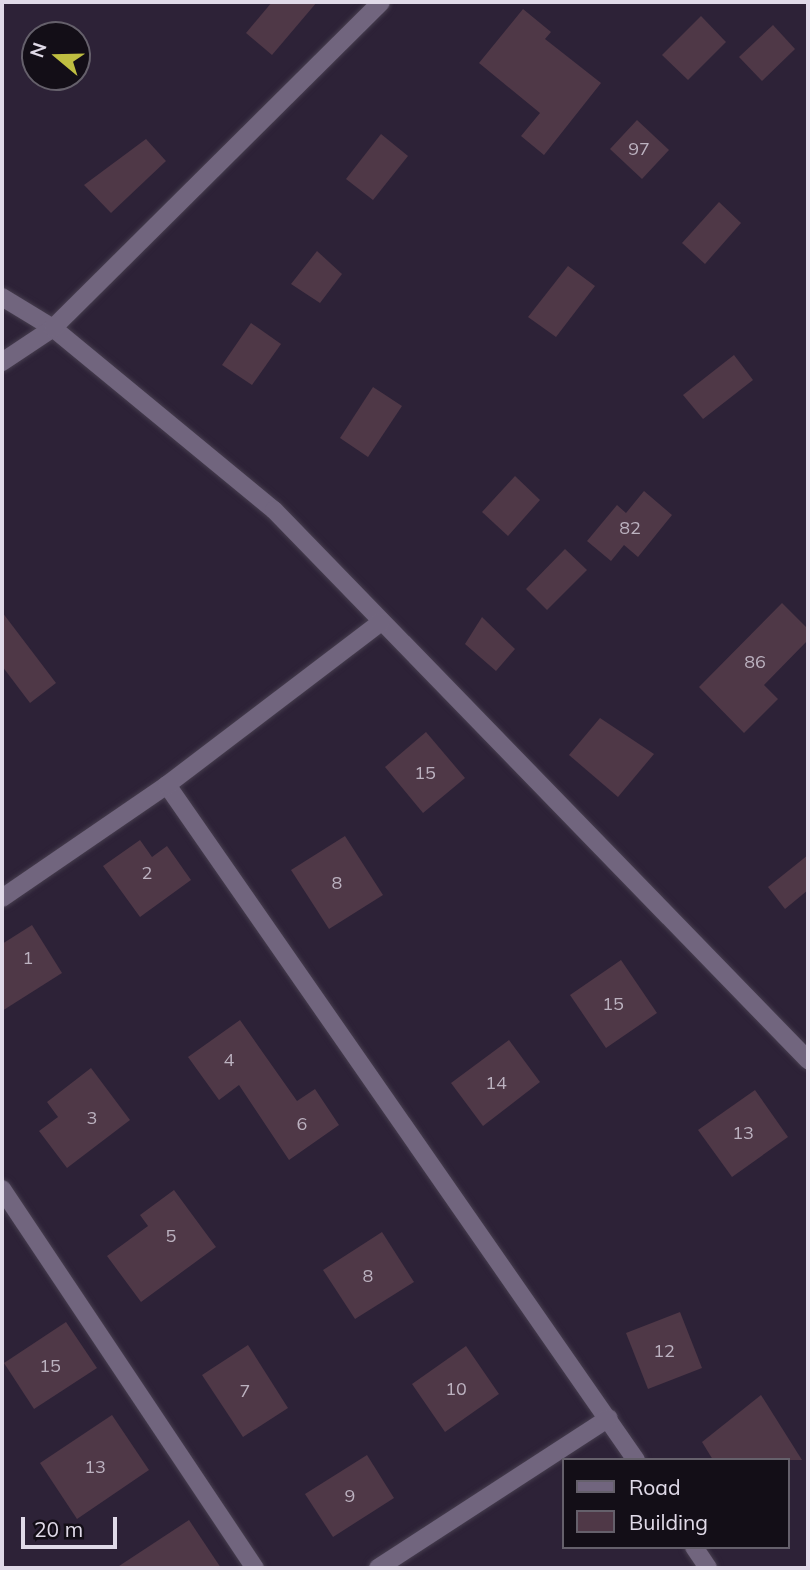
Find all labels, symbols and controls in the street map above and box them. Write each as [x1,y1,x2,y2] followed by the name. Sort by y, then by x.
[21,21,91,91] north arrow
[24,39,52,61] text: N
[628,138,650,160] house number: 97
[619,517,641,539] house number: 82
[744,651,766,673] house number: 86
[414,762,436,784] house number: 15
[142,862,152,884] house number: 2
[332,872,342,894] house number: 8
[23,947,33,969] house number: 1
[602,993,624,1015] house number: 15
[224,1049,234,1071] house number: 4
[485,1072,507,1094] house number: 14
[87,1107,97,1129] house number: 3
[297,1113,307,1135] house number: 6
[732,1122,754,1144] house number: 13
[166,1225,176,1247] house number: 5
[363,1265,373,1287] house number: 8
[653,1340,675,1362] house number: 12
[39,1355,61,1377] house number: 15
[445,1378,467,1400] house number: 10
[240,1380,250,1402] house number: 7
[84,1456,106,1478] house number: 13
[562,1458,789,1549] legend
[629,1474,680,1500] text: Road
[345,1485,355,1507] house number: 9
[24,1504,121,1548] scale bar
[629,1509,708,1535] text: Building
[34,1516,83,1542] text: 20 m

